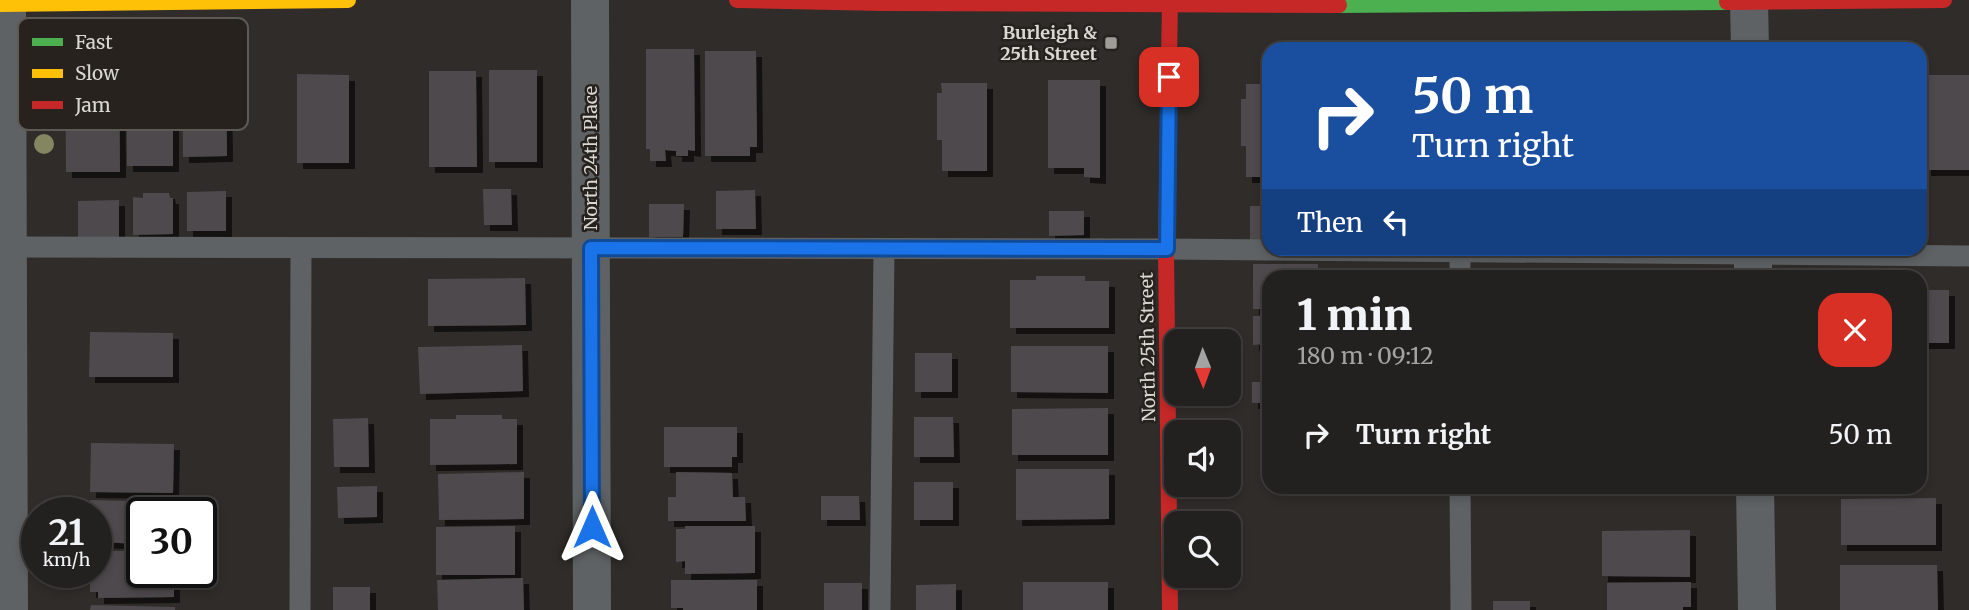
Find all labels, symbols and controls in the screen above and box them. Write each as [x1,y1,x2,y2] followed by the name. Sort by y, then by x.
[18,18,248,130] legend
[1000,21,1098,65] place label: Burleigh & 25th Street
[75,30,113,54] text: Fast
[1103,35,1119,51] marker: Burleigh & 25th Street
[1139,47,1199,107] pin
[1150,58,1188,96] icon: arrive
[75,61,120,85] text: Slow
[1412,65,1533,126] text: 50 m
[1297,70,1388,161] icon: right
[579,86,602,230] street label: North 24th Place
[74,93,111,117] text: Jam
[1412,126,1574,166] text: Turn right
[1377,203,1415,241] icon: left
[1297,206,1363,239] text: Then
[1135,272,1160,422] street label: North 25th Street
[1297,289,1412,341] text: 1 min
[1818,293,1892,367] button: close
[1164,329,1241,406] north arrow
[1164,329,1241,588] map controls
[1297,341,1434,370] text: 180 m · 09:12
[1297,416,1335,454] icon: right
[1356,418,1491,451] text: Turn right
[1828,418,1892,451] text: 50 m
[1164,420,1241,497] button: sound
[555,490,629,564] position arrow
[126,497,217,588] speed limit sign: 30
[49,511,84,555] text: 21
[1164,511,1241,588] button: search
[43,548,90,571] text: km/h

